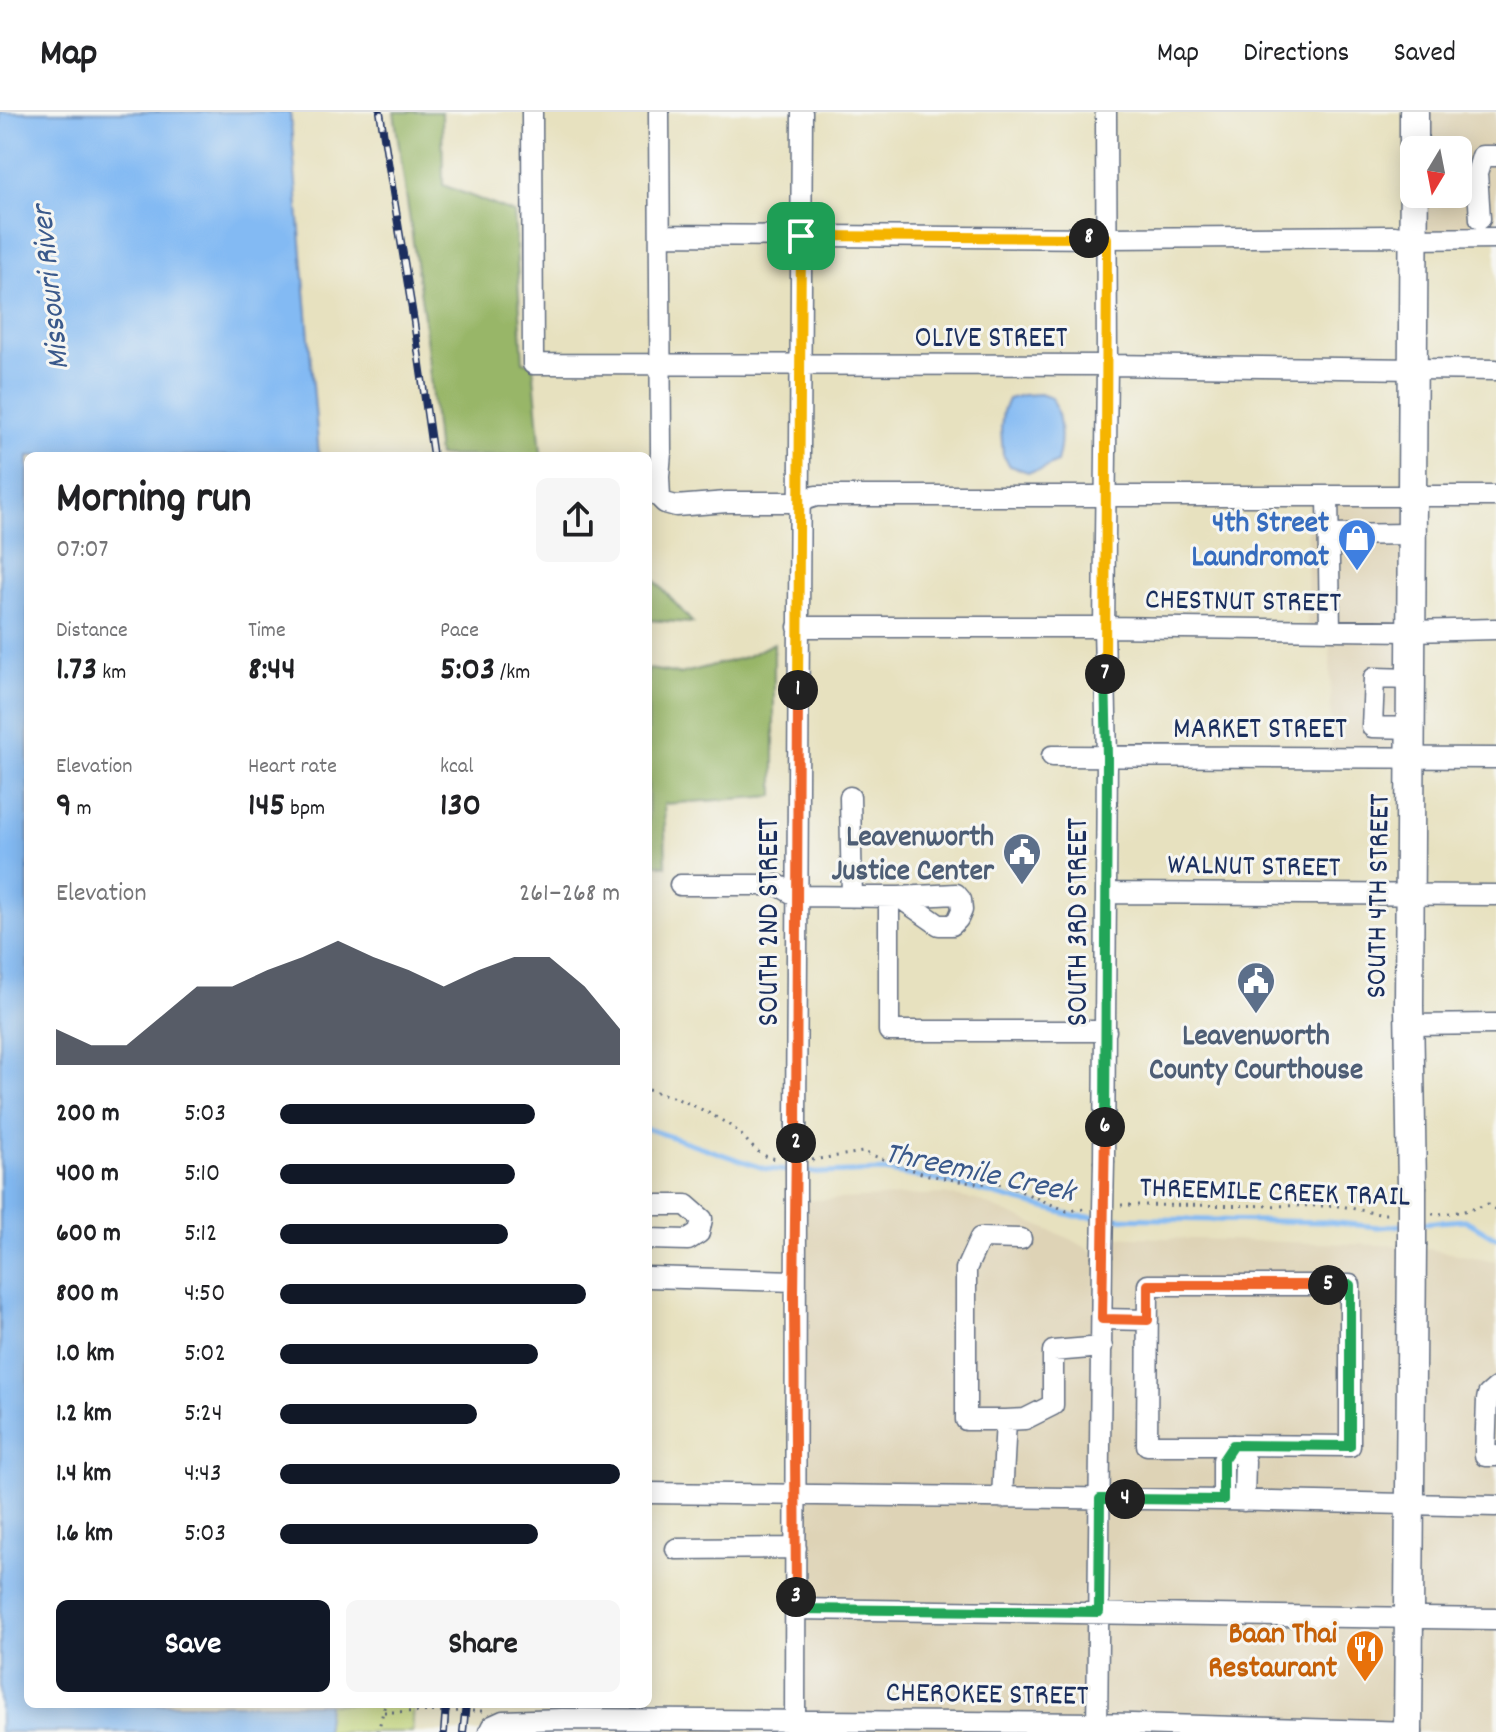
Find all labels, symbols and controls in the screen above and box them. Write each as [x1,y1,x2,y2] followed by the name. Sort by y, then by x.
[40,28,98,83] text: Map
[1157,35,1199,75] text: Map
[1243,35,1349,75] text: Directions
[1393,35,1456,75] text: Saved
[1400,136,1472,208] north arrow
[1400,136,1472,208] map controls
[21,200,84,372] water label: Missouri River
[767,202,835,270] pin
[779,214,823,258] icon: arrive
[1069,218,1109,258] pin: 8
[1085,222,1093,253] text: 8
[915,319,1067,362] street label: OLIVE STREET
[56,470,251,533] text: Morning run
[536,478,620,562] button: share
[1192,504,1329,581] place label: 4th Street Laundromat
[1336,517,1378,572] shop icon: 4th Street Laundromat
[56,532,109,569] text: 07:07
[1144,580,1341,627] street label: CHESTNUT STREET
[56,616,128,647] text: Distance
[248,616,286,647] text: Time
[440,616,479,647] text: Pace
[56,647,97,696] text: 1.73
[248,647,296,696] text: 8:44
[440,647,495,696] text: 5:03
[1085,654,1125,694] pin: 7
[97,658,126,689] text: km
[495,658,530,689] text: /km
[1101,658,1109,689] text: 7
[778,670,818,710] pin: 1
[796,674,800,705] text: 1
[1173,710,1347,753] street label: MARKET STREET
[56,752,133,783] text: Elevation
[248,752,337,783] text: Heart rate
[440,752,473,783] text: kcal
[56,783,72,832] text: 9
[248,783,285,832] text: 145
[440,783,481,832] text: 130
[1357,793,1404,999] street label: SOUTH 4TH STREET
[72,794,92,825] text: m
[285,794,325,825] text: bpm
[750,818,793,1026] street label: SOUTH 2ND STREET
[832,818,995,895] place label: Leavenworth Justice Center
[1059,818,1102,1026] street label: SOUTH 3RD STREET
[1001,831,1043,886] public building icon: Leavenworth Justice Center
[1167,845,1341,892] street label: WALNUT STREET
[56,876,146,913] text: Elevation
[519,876,620,913] text: 261–268 m
[1235,960,1277,1015] public building icon: Leavenworth County Courthouse
[1149,1017,1363,1094] place label: Leavenworth County Courthouse
[56,1096,120,1133] text: 200 m
[184,1096,226,1133] text: 5:03
[1085,1107,1125,1147] pin: 6
[1100,1111,1110,1142] text: 6
[776,1123,816,1163] pin: 2
[791,1127,801,1158] text: 2
[880,1132,1081,1218] water label: Threemile Creek
[56,1156,119,1193] text: 400 m
[184,1156,220,1193] text: 5:10
[1139,1168,1411,1221] street label: THREEMILE CREEK TRAIL
[56,1216,121,1253] text: 600 m
[184,1216,217,1253] text: 5:12
[1308,1265,1348,1305] pin: 5
[1323,1269,1333,1300] text: 5
[56,1276,119,1313] text: 800 m
[184,1276,225,1313] text: 4:50
[56,1336,115,1373] text: 1.0 km
[184,1336,226,1373] text: 5:02
[56,1396,112,1433] text: 1.2 km
[184,1396,223,1433] text: 5:24
[56,1456,111,1493] text: 1.4 km
[184,1456,221,1493] text: 4:43
[1105,1479,1145,1519] pin: 4
[1120,1483,1130,1514] text: 4
[56,1516,113,1553] text: 1.6 km
[184,1516,226,1553] text: 5:03
[776,1577,816,1617] pin: 3
[791,1581,801,1612] text: 3
[56,1600,330,1692] button: Save
[346,1600,620,1692] button: Share
[1208,1615,1338,1692] place label: Baan Thai Restaurant
[1344,1628,1386,1683] restaurant icon: Baan Thai Restaurant
[885,1673,1089,1720] street label: CHEROKEE STREET

